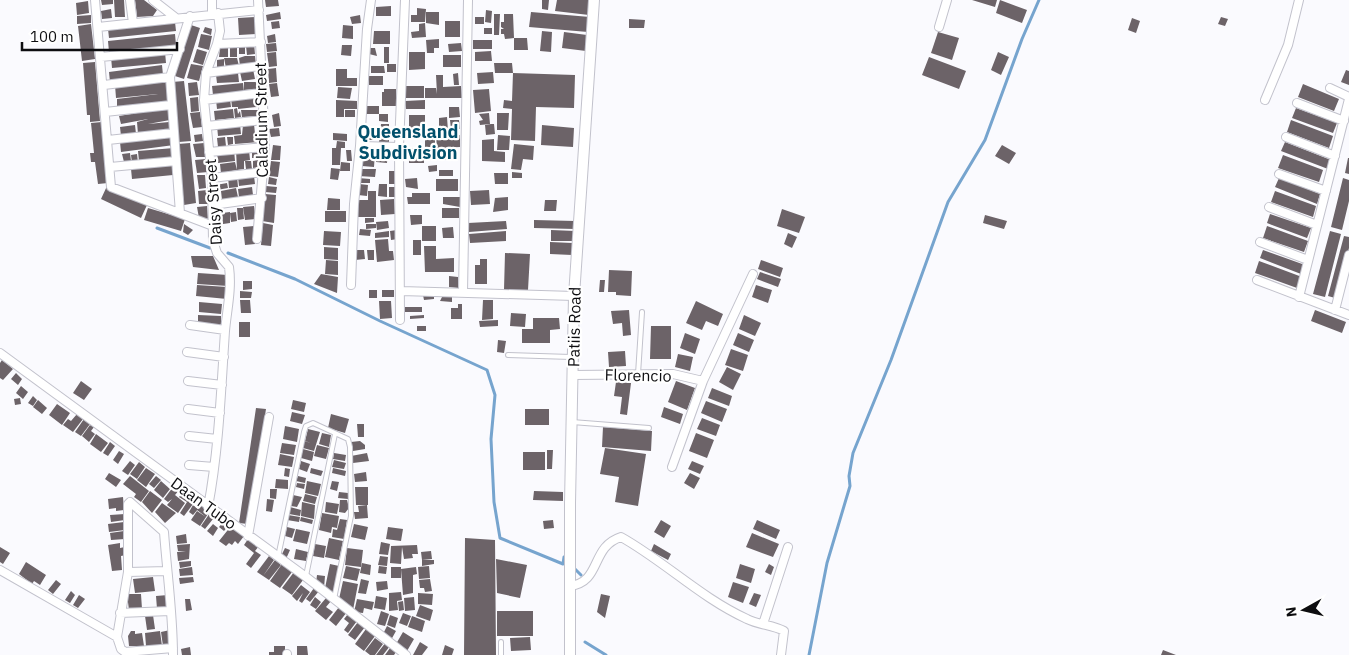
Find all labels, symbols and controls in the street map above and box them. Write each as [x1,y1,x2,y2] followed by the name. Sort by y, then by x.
[22,20,178,52] scale bar
[30,27,74,46] text: 100 m
[250,62,272,178] street label: Caladium Street
[358,120,458,164] district label: Queensland Subdivision
[200,158,226,246] street label: Daisy Street
[563,287,585,367] street label: Patiis Road
[604,364,672,386] street label: Florencio
[167,472,241,534] street label: Daan Tubo
[1279,585,1329,635] north arrow
[1282,606,1301,618] text: N

